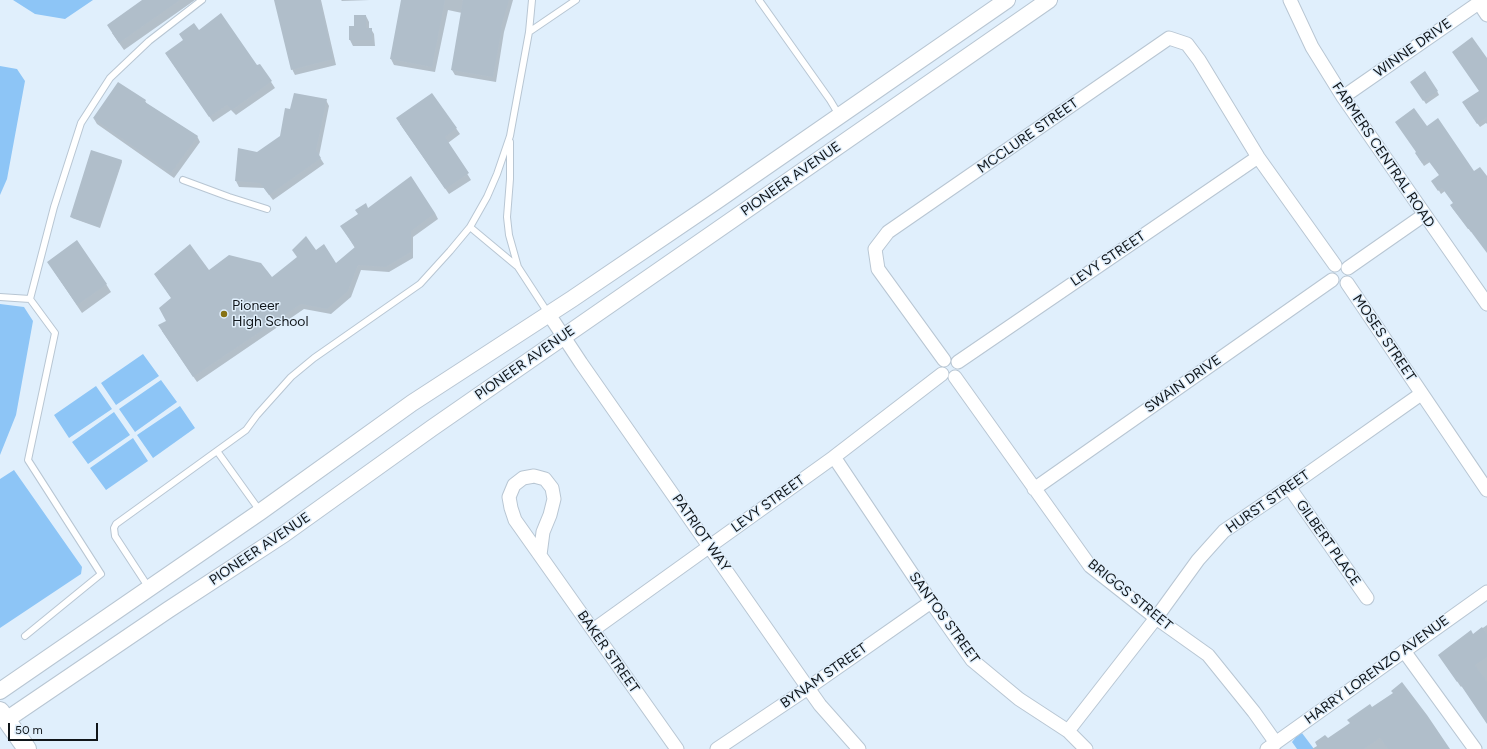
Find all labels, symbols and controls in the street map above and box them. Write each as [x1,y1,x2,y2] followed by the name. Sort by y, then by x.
[1371,15,1455,81] street label: WINNE DRIVE
[1328,79,1438,231] street label: FARMERS CENTRAL ROAD
[974,95,1082,177] street label: MCCLURE STREET
[738,138,844,220] street label: PIONEER AVENUE
[1067,228,1149,290] street label: LEVY STREET
[1349,291,1419,385] street label: MOSES STREET
[232,298,309,330] place label: Pioneer High School
[219,309,229,319] marker: Pioneer High School
[472,322,578,404] street label: PIONEER AVENUE
[1142,352,1224,416] street label: SWAIN DRIVE
[1223,467,1313,537] street label: HURST STREET
[728,472,808,536] street label: LEVY STREET
[668,491,734,575] street label: PATRIOT WAY
[1292,497,1364,589] street label: GILBERT PLACE
[206,509,314,589] street label: PIONEER AVENUE
[1084,556,1176,634] street label: BRIGGS STREET
[905,569,983,667] street label: SANTOS STREET
[573,608,643,696] street label: BAKER STREET
[1302,612,1452,728] street label: HARRY LORENZO AVENUE
[777,640,871,712] street label: BYNAM STREET
[10,715,100,741] scale bar
[15,723,43,737] text: 50 m

